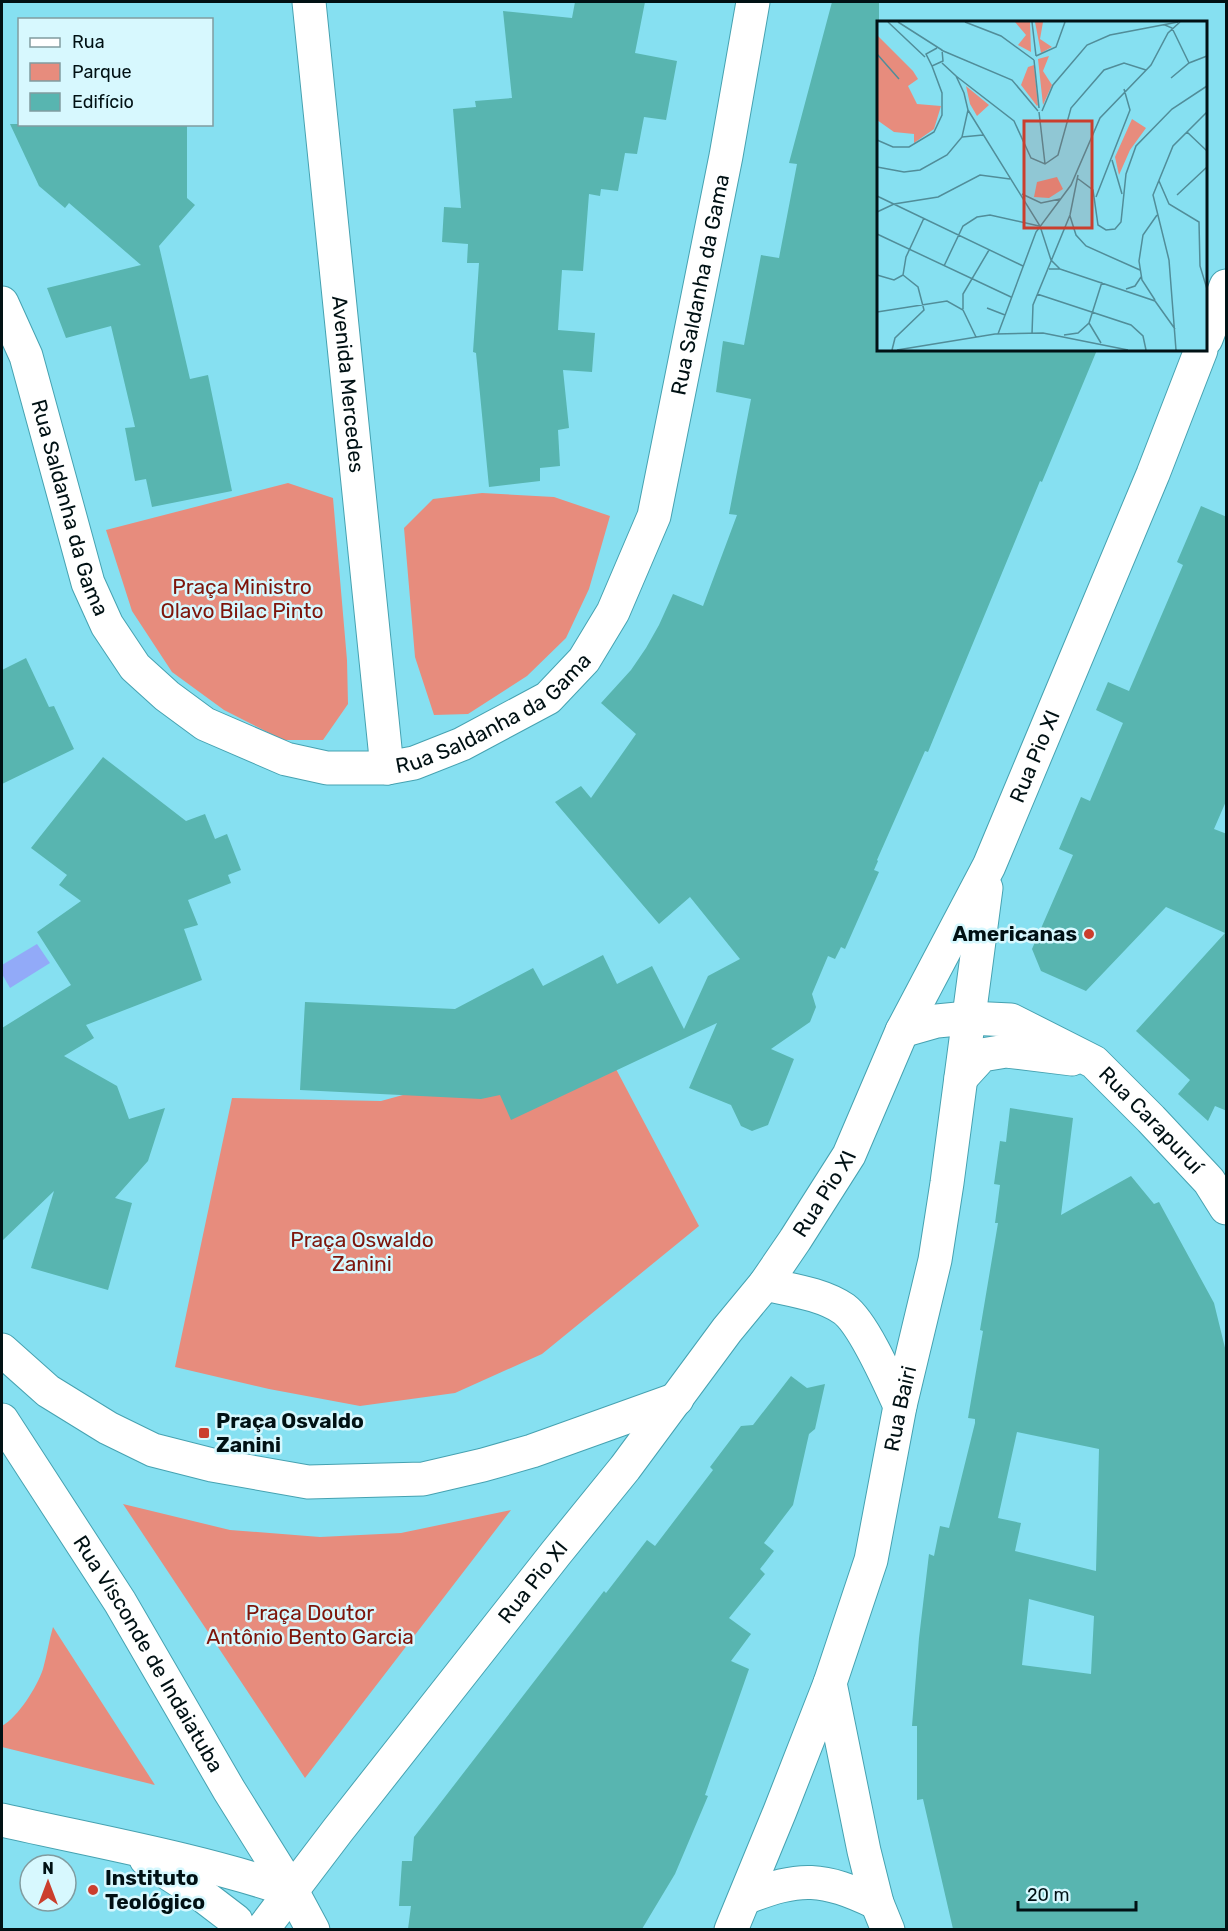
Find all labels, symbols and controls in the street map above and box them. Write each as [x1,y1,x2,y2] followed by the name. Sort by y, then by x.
[18,18,213,126] legend
[877,21,1207,351] inset map
[72,31,105,53] text: Rua
[72,61,132,83] text: Parque
[72,91,134,113] text: Edifício
[665,172,734,397] street label: Rua Saldanha da Gama
[327,294,370,474] street label: Avenida Mercedes
[26,396,114,620] street label: Rua Saldanha da Gama
[160,574,324,623] park label: Praça Ministro Olavo Bilac Pinto
[393,648,596,778] street label: Rua Saldanha da Gama
[1004,706,1065,806] street label: Rua Pio XI
[952,921,1077,946] place label: Americanas
[1082,927,1096,941] marker: Americanas
[1094,1061,1209,1179] street label: Rua Carapuruí
[787,1147,861,1241] street label: Rua Pio XI
[290,1227,434,1276] park label: Praça Oswaldo Zanini
[879,1363,921,1453] street label: Rua Bairi
[216,1408,364,1457] place label: Praça Osvaldo Zanini
[197,1426,211,1440] marker: Praça Osvaldo Zanini
[68,1531,229,1777] street label: Rua Visconde de Indaiatuba
[493,1536,573,1628] street label: Rua Pio XI
[206,1600,414,1649] park label: Praça Doutor Antônio Bento Garcia
[18,1853,78,1913] north arrow
[42,1859,54,1878] text: N
[105,1865,205,1914] place label: Instituto Teológico
[1018,1874,1136,1912] scale bar
[86,1883,100,1897] marker: Instituto Teológico
[1027,1884,1069,1906] text: 20 m

